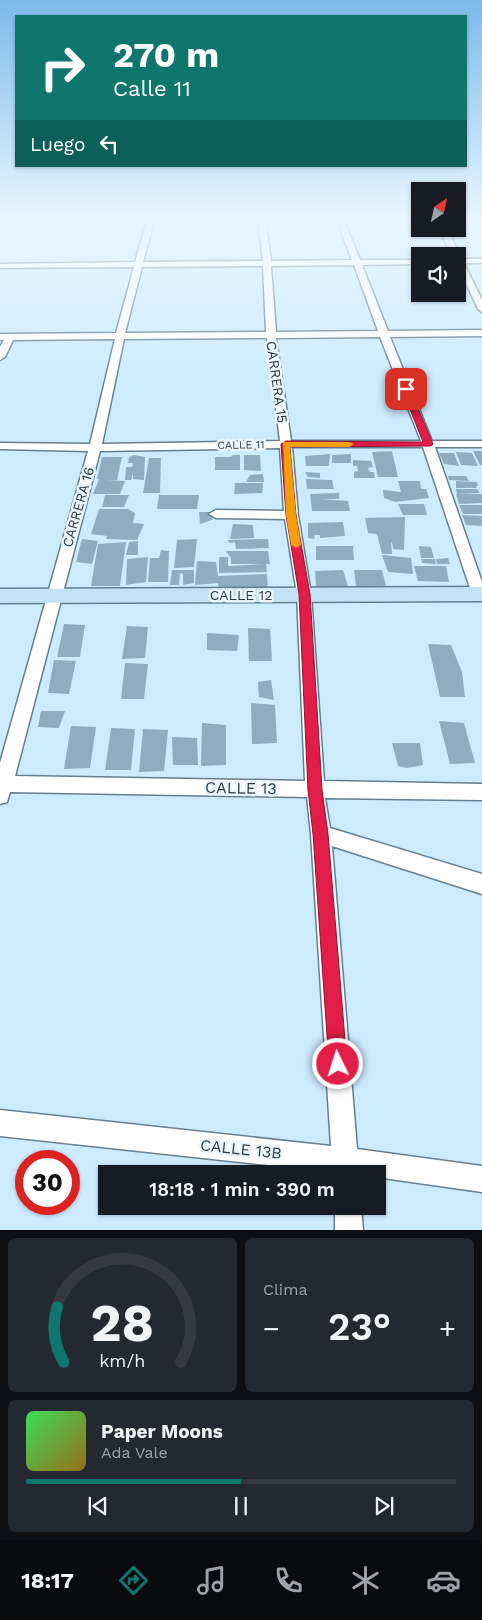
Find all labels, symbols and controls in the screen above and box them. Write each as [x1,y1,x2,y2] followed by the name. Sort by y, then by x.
[113,34,219,76] text: 270 m
[30,35,95,100] icon: right
[113,76,191,101] text: Calle 11
[95,130,123,158] icon: left
[30,133,85,156] text: Luego
[411,182,466,238] north arrow
[411,182,466,302] map controls
[411,247,466,302] button: sound
[263,340,291,424] street label: CARRERA 15
[385,368,427,410] pin
[392,375,420,403] icon: arrive
[217,438,265,452] street label: CALLE 11
[59,465,97,549] street label: CARRERA 16
[210,587,272,603] street label: CALLE 12
[205,778,277,798] street label: CALLE 13
[311,1037,363,1089] position arrow
[199,1135,283,1163] street label: CALLE 13B
[15,1150,80,1215] speed limit sign: 30
[149,1178,335,1201] text: 18:18 · 1 min · 390 m
[263,1280,307,1299] text: Clima
[91,1293,154,1354] text: 28
[328,1305,391,1349] text: 23°
[263,1312,280,1345] text: −
[439,1312,456,1345] text: +
[99,1350,146,1371] text: km/h
[101,1420,223,1443] text: Paper Moons
[101,1443,168,1462] text: Ada Vale
[84,1492,112,1520] icon: previous
[227,1492,255,1520] icon: pause
[370,1492,398,1520] icon: next
[116,1563,151,1598] icon: directions
[194,1563,229,1598] icon: music
[271,1563,306,1598] icon: phone
[348,1563,383,1598] icon: climate
[426,1563,461,1598] icon: car
[21,1568,74,1593] text: 18:17

